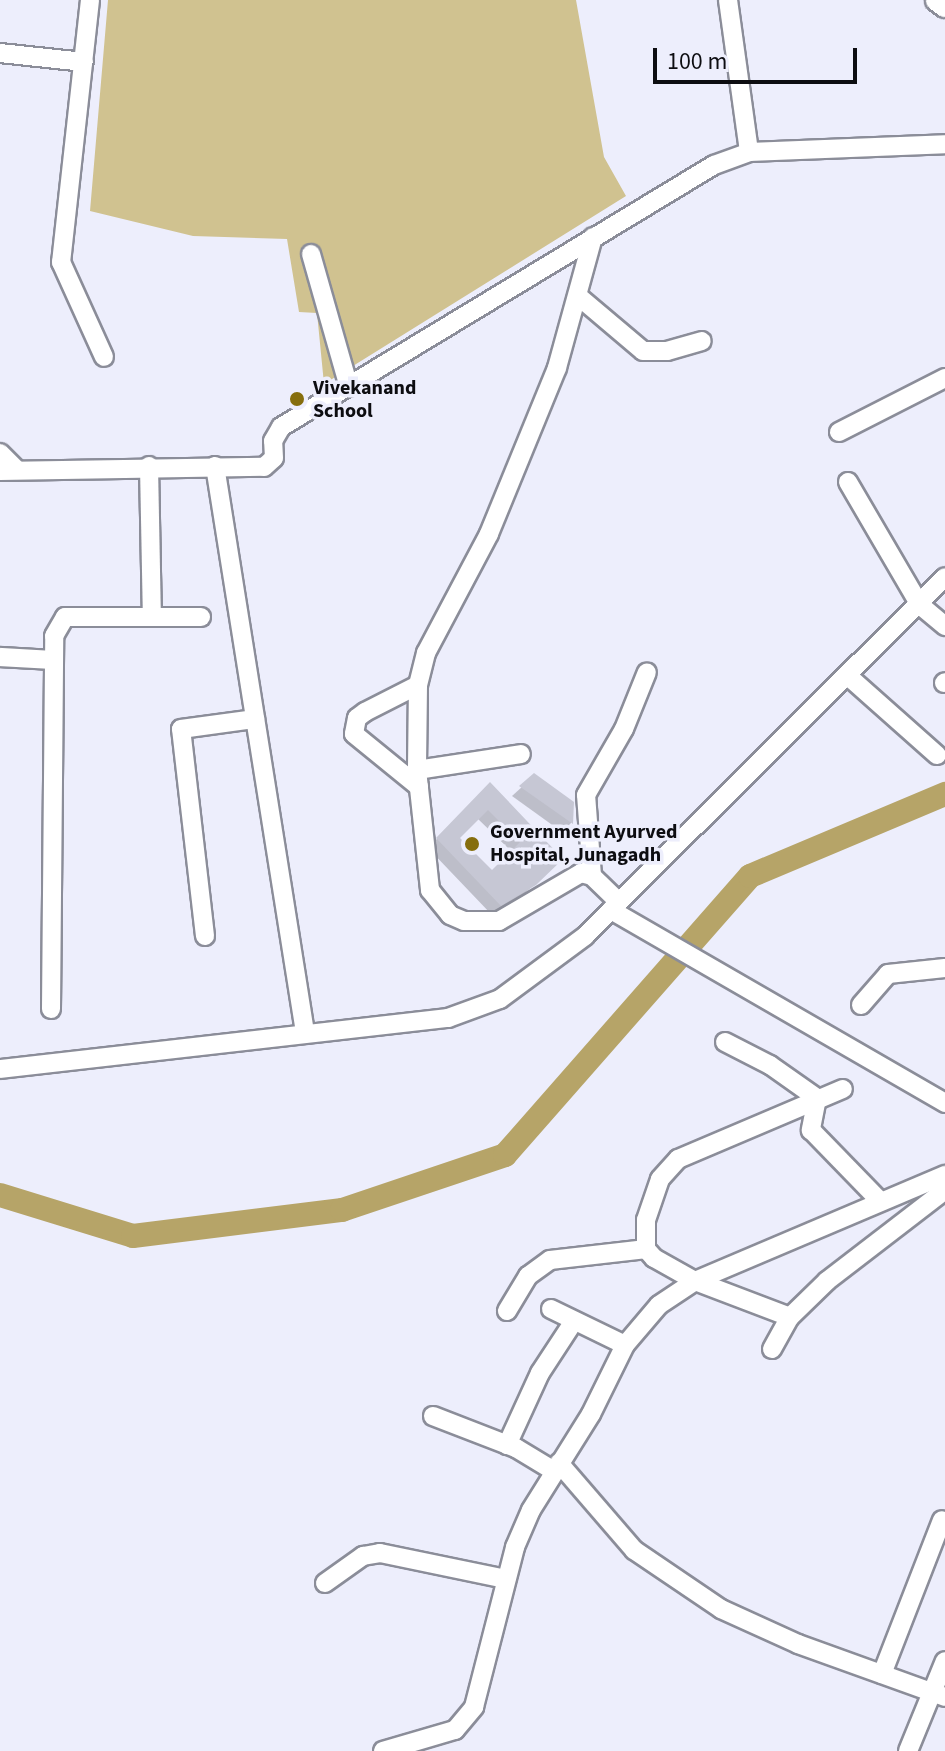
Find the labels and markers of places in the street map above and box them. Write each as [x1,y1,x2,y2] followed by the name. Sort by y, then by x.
[313,376,416,423] place label: Vivekanand School
[288,390,306,408] marker: Vivekanand School
[490,820,677,867] place label: Government Ayurved Hospital, Junagadh
[461,833,483,855] marker: Government Ayurved Hospital, Junagadh

